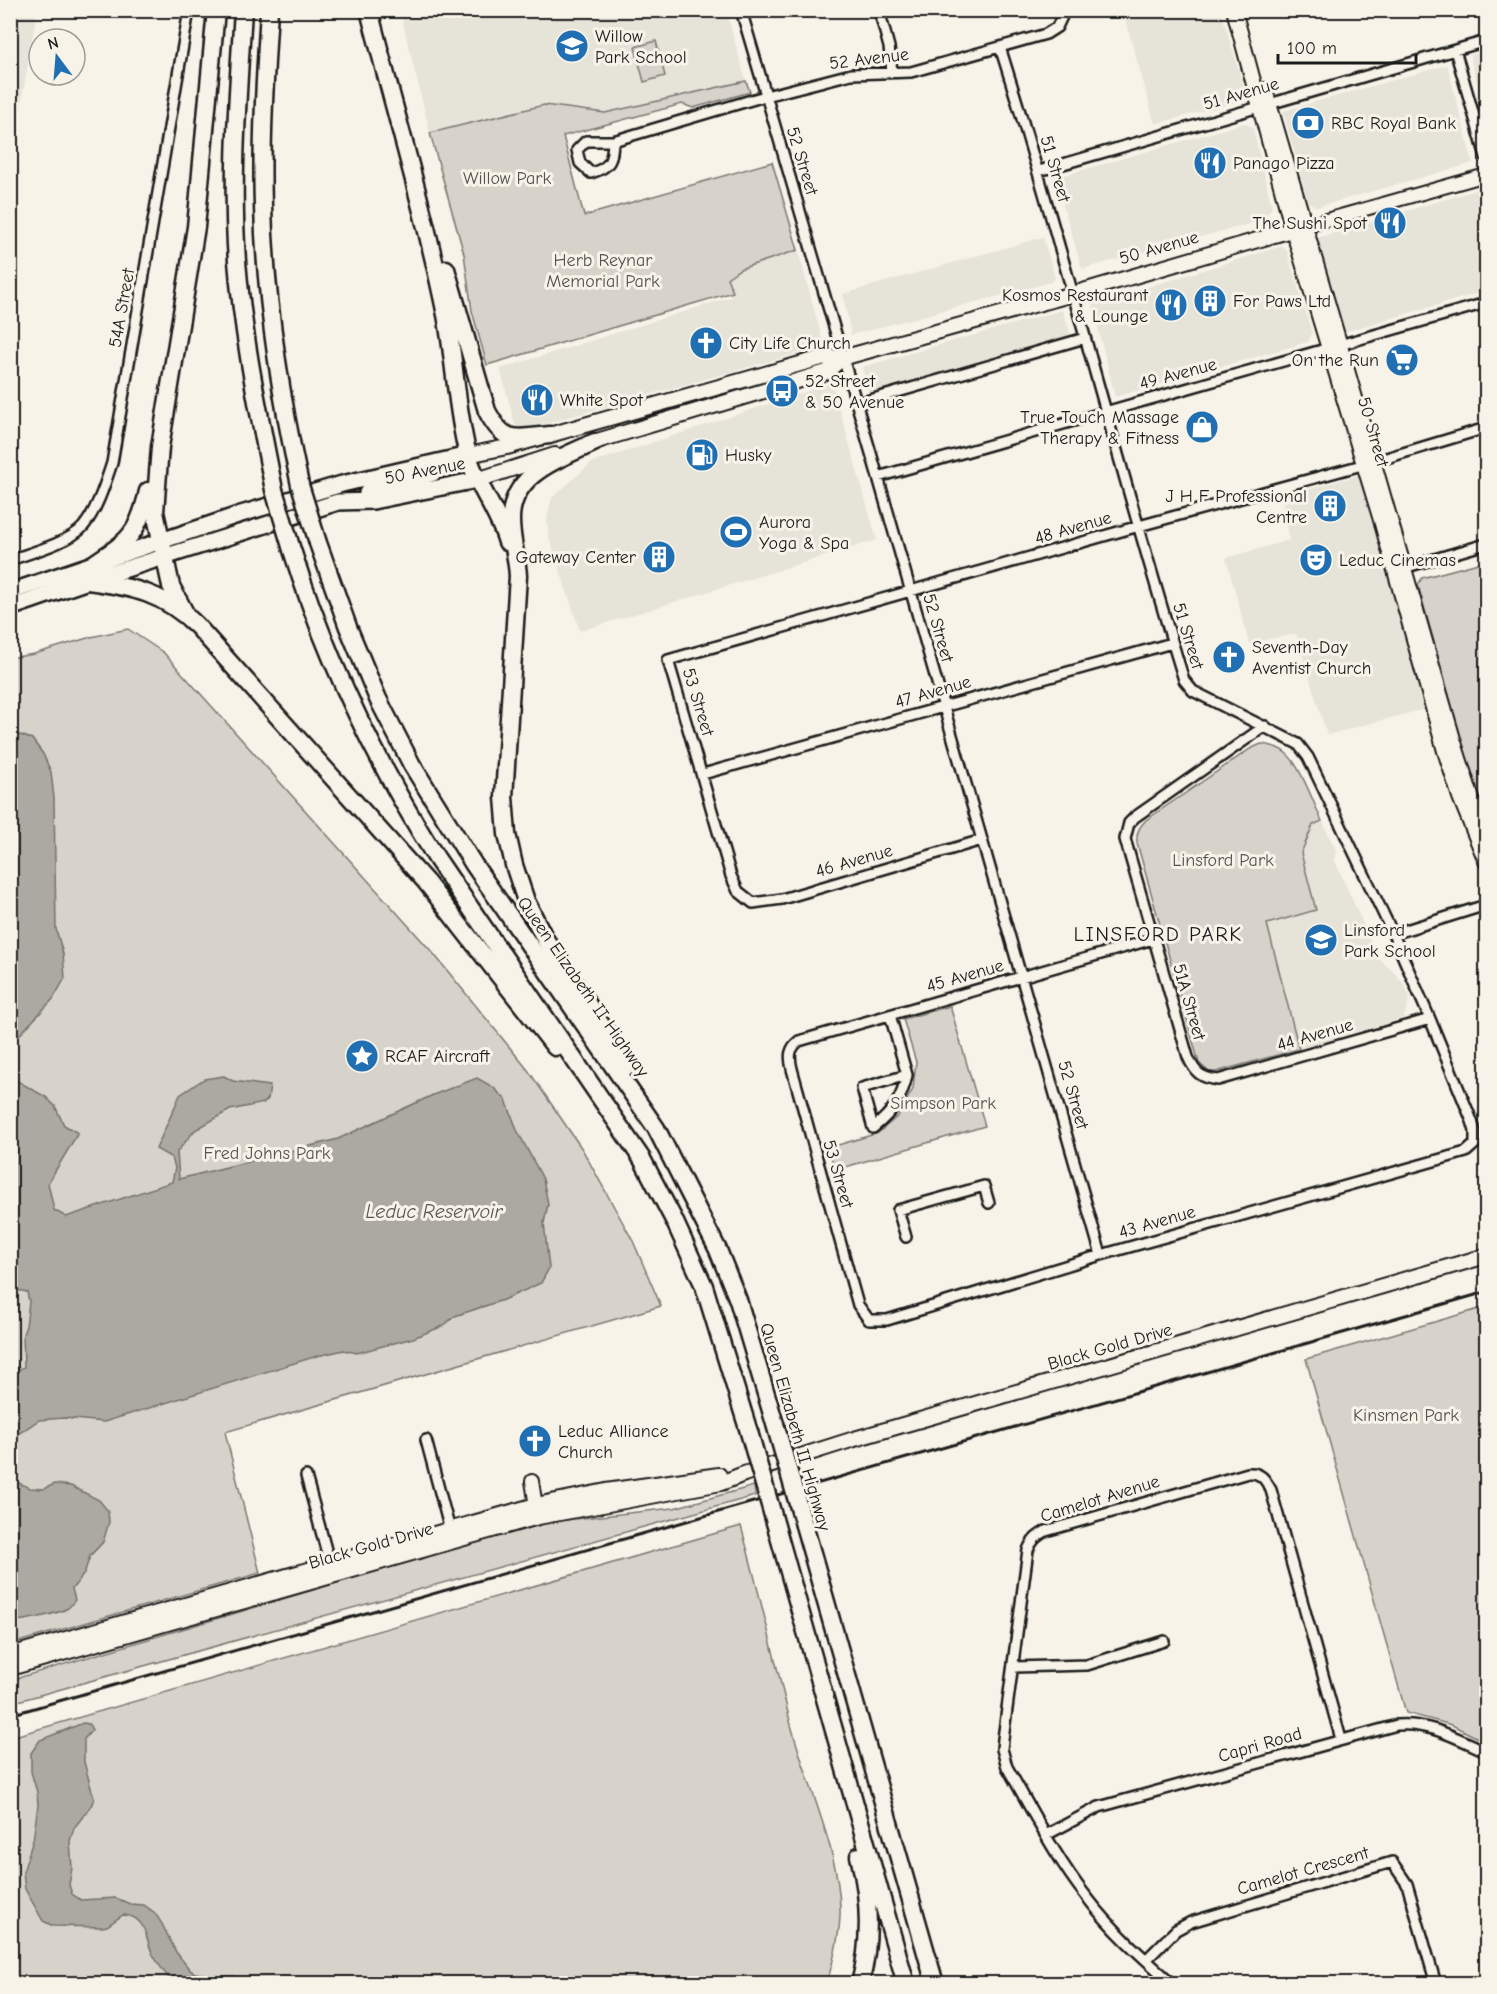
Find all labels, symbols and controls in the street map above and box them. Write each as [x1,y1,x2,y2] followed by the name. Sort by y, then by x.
[595,26,687,68] place label: Willow Park School
[27,27,87,87] north arrow
[1278,27,1416,65] scale bar
[554,28,590,64] school or university icon: Willow Park School
[46,33,61,54] text: N
[1287,38,1337,59] text: 100 m
[828,44,910,74] street label: 52 Avenue
[1201,73,1281,115] street label: 51 Avenue
[1290,105,1326,141] bank icon: RBC Royal Bank
[1331,113,1456,134] place label: RBC Royal Bank
[782,124,823,198] street label: 52 Street
[1036,133,1075,205] street label: 51 Street
[1192,145,1228,181] restaurant icon: Panago Pizza
[1233,153,1335,174] place label: Panago Pizza
[463,168,551,189] park label: Willow Park
[1372,205,1408,241] restaurant icon: The Sushi Spot
[1253,213,1368,234] place label: The Sushi Spot
[1117,227,1201,269] street label: 50 Avenue
[546,250,660,292] park label: Herb Reynar Memorial Park
[105,266,139,349] street label: 54A Street
[1192,283,1228,319] building icon: For Paws Ltd
[1002,285,1149,327] place label: Kosmos Restaurant & Lounge
[1153,287,1189,323] restaurant icon: Kosmos Restaurant & Lounge
[1233,291,1331,312] place label: For Paws Ltd
[688,325,724,361] church icon: City Life Church
[729,333,851,354] place label: City Life Church
[1384,342,1420,378] supermarket icon: On the Run
[1292,350,1379,371] place label: On the Run
[1137,354,1219,394] street label: 49 Avenue
[805,371,904,413] place label: 52 Street & 50 Avenue
[764,373,800,409] bus stop icon: 52 Street & 50 Avenue
[519,382,555,418] restaurant icon: White Spot
[560,390,644,411] place label: White Spot
[1353,395,1393,470] street label: 50 Street
[1020,407,1179,449] place label: True Touch Massage Therapy & Fitness
[1184,409,1220,445] shop icon: True Touch Massage Therapy & Fitness
[684,437,720,473] fuel station icon: Husky
[725,445,772,466] place label: Husky
[383,453,467,489] street label: 50 Avenue
[1165,486,1307,528] place label: J H F Professional Centre
[1312,488,1348,524] building icon: J H F Professional Centre
[1032,507,1114,549] street label: 48 Avenue
[759,512,849,554] place label: Aurora Yoga & Spa
[718,514,754,550] sports icon: Aurora Yoga & Spa
[641,539,677,575] building icon: Gateway Center
[1298,542,1334,578] theatre icon: Leduc Cinemas
[516,547,637,568] place label: Gateway Center
[1339,550,1456,571] place label: Leduc Cinemas
[918,591,958,665] street label: 52 Street
[1168,600,1208,672] street label: 51 Street
[1252,637,1371,679] place label: Seventh-Day Aventist Church
[1211,639,1247,675] church icon: Seventh-Day Aventist Church
[678,665,719,739] street label: 53 Street
[893,671,973,713] street label: 47 Avenue
[813,840,895,882] street label: 46 Avenue
[1172,850,1274,871] park label: Linsford Park
[513,893,654,1082] street label: Queen Elizabeth II Highway
[1344,920,1436,962] place label: Linsford Park School
[1074,922,1242,946] district label: LINSFORD PARK
[1303,922,1339,958] school or university icon: Linsford Park School
[924,955,1006,997] street label: 45 Avenue
[1168,961,1210,1043] street label: 51A Street
[1274,1014,1356,1056] street label: 44 Avenue
[344,1038,380,1074] place icon: RCAF Aircraft
[385,1046,491,1067] place label: RCAF Aircraft
[1053,1058,1093,1132] street label: 52 Street
[890,1093,996,1114] park label: Simpson Park
[818,1137,858,1211] street label: 53 Street
[203,1143,331,1164] park label: Fred Johns Park
[365,1200,504,1223] water label: Leduc Reservoir
[1116,1201,1198,1243] street label: 43 Avenue
[1045,1319,1175,1375] street label: Black Gold Drive
[755,1321,835,1534] street label: Queen Elizabeth II Highway
[1353,1405,1459,1426] park label: Kinsmen Park
[558,1421,669,1463] place label: Leduc Alliance Church
[517,1423,553,1459] church icon: Leduc Alliance Church
[1038,1471,1162,1527] street label: Camelot Avenue
[306,1518,436,1574] street label: Black Gold Drive
[1216,1723,1304,1767] street label: Capri Road
[1235,1842,1372,1900] street label: Camelot Crescent

